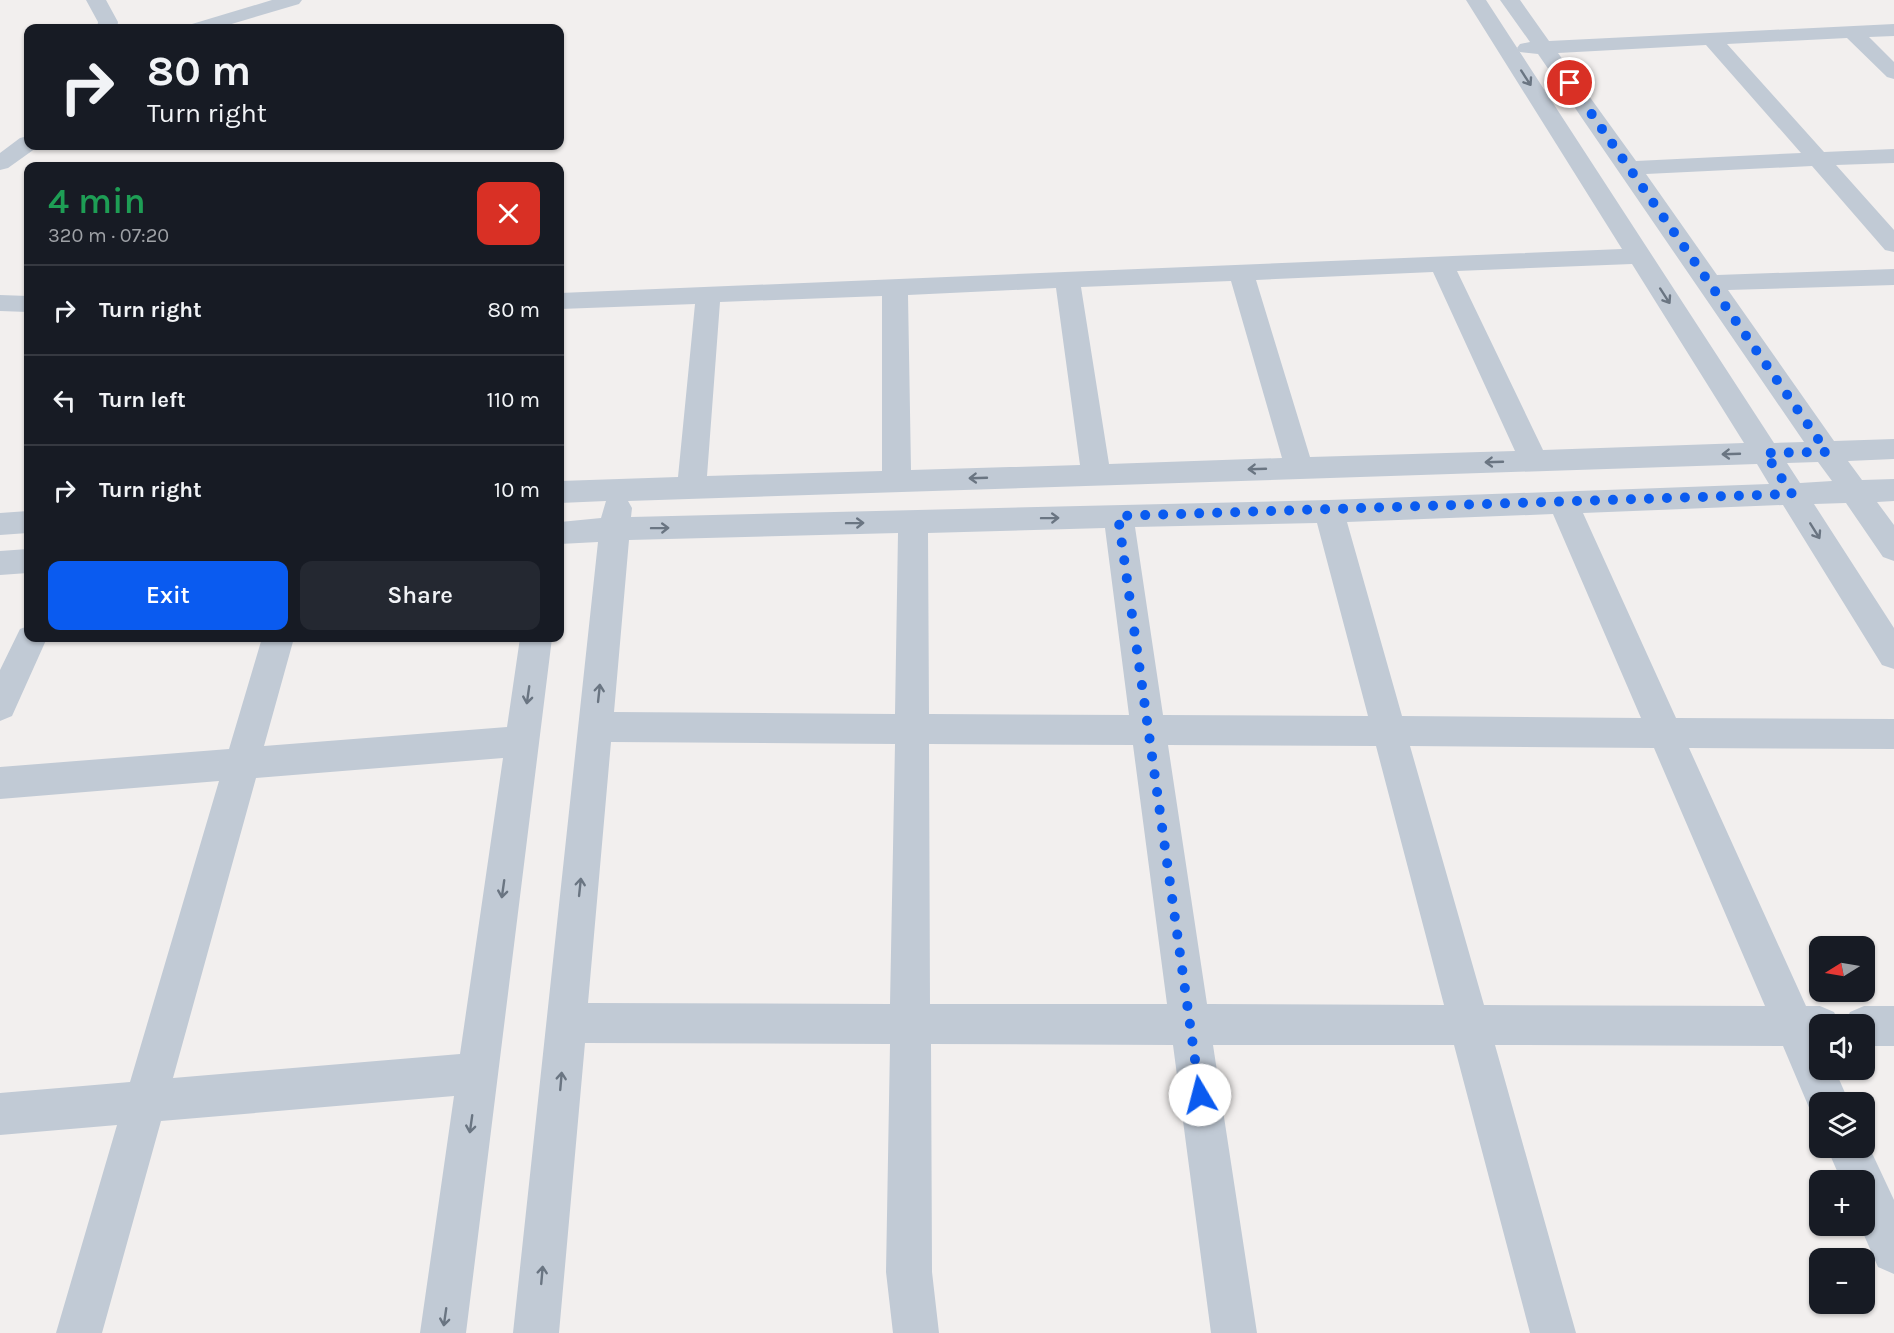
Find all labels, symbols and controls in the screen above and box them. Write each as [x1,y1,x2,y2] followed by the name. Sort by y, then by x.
[147,46,251,96] text: 80 m
[48,48,126,126] icon: right
[1544,57,1595,108] pin
[1553,66,1586,99] icon: arrive
[1520,69,1532,86] one-way arrow
[147,97,267,129] text: Turn right
[48,180,146,222] text: 4 min
[477,182,540,245] button: close
[48,224,169,247] text: 320 m · 07:20
[1658,287,1671,304] one-way arrow
[48,294,81,327] icon: right
[99,297,202,323] text: Turn right
[488,297,540,323] text: 80 m
[48,384,81,417] icon: left
[99,387,186,413] text: Turn left
[487,387,540,413] text: 110 m
[1721,448,1741,460] one-way arrow
[1484,456,1504,467] one-way arrow
[1247,463,1267,475] one-way arrow
[968,472,988,483] one-way arrow
[48,474,81,507] icon: right
[99,477,202,503] text: Turn right
[494,477,540,503] text: 10 m
[1039,512,1059,524] one-way arrow
[844,517,864,529] one-way arrow
[649,522,669,534] one-way arrow
[1809,522,1821,538] one-way arrow
[48,561,288,630] button: Exit
[300,561,540,630] button: Share
[594,683,605,703] one-way arrow
[523,685,534,705] one-way arrow
[575,877,586,897] one-way arrow
[497,878,508,898] one-way arrow
[1809,936,1875,1002] north arrow
[1809,936,1875,1314] map controls
[1809,1014,1875,1080] button: sound
[1168,1063,1232,1127] position arrow
[556,1071,567,1091] one-way arrow
[1809,1092,1875,1158] button: layers
[465,1113,476,1133] one-way arrow
[1809,1170,1875,1236] button: +
[1809,1248,1875,1314] button: −
[537,1265,548,1285] one-way arrow
[439,1306,450,1326] one-way arrow

